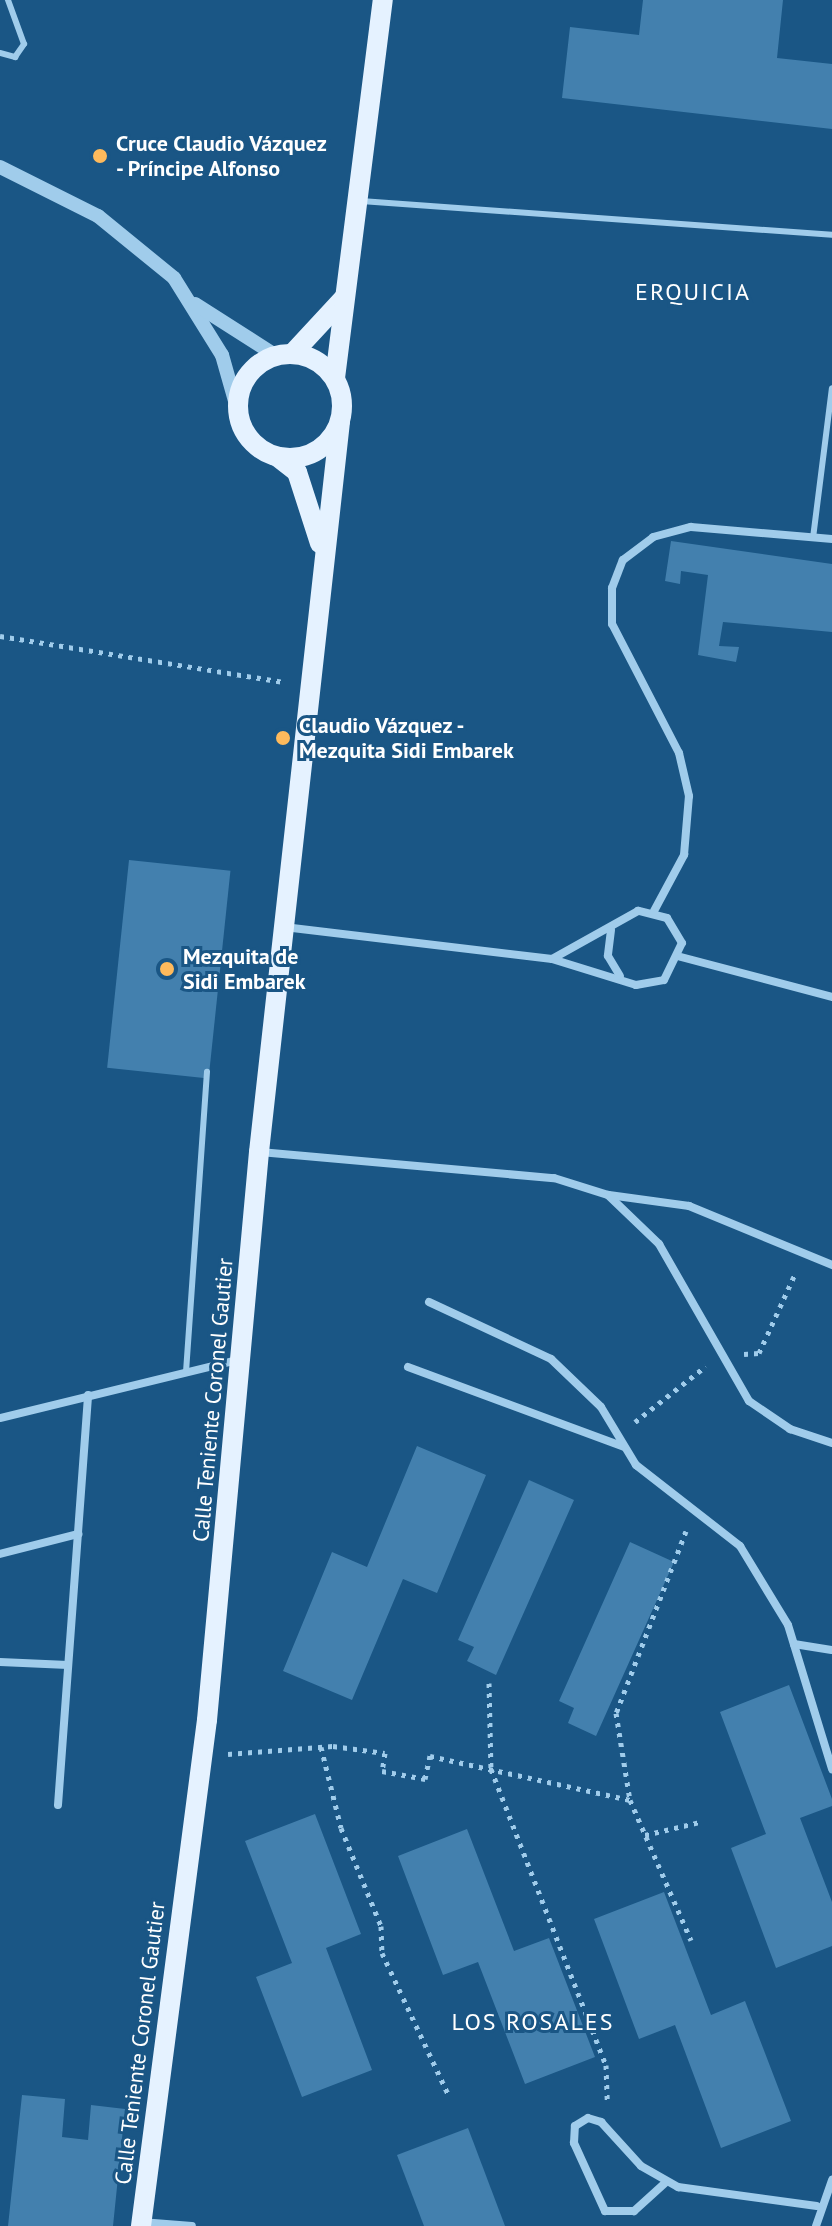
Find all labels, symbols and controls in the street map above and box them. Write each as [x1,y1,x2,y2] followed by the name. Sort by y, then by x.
[116,130,328,182] place label: Cruce Claudio Vázquez - Príncipe Alfonso
[91,147,109,165] marker: Cruce Claudio Vázquez - Príncipe Alfonso
[635,278,751,306] district label: ERQUICIA
[299,712,514,764] place label: Claudio Vázquez - Mezquita Sidi Embarek
[274,729,292,747] marker: Claudio Vázquez - Mezquita Sidi Embarek
[183,943,306,994] place label: Mezquita de Sidi Embarek
[158,960,176,978] marker: Mezquita de Sidi Embarek
[187,1257,239,1543] street label: Calle Teniente Coronel Gautier
[109,1900,171,2186] street label: Calle Teniente Coronel Gautier
[452,2008,614,2036] district label: LOS ROSALES

